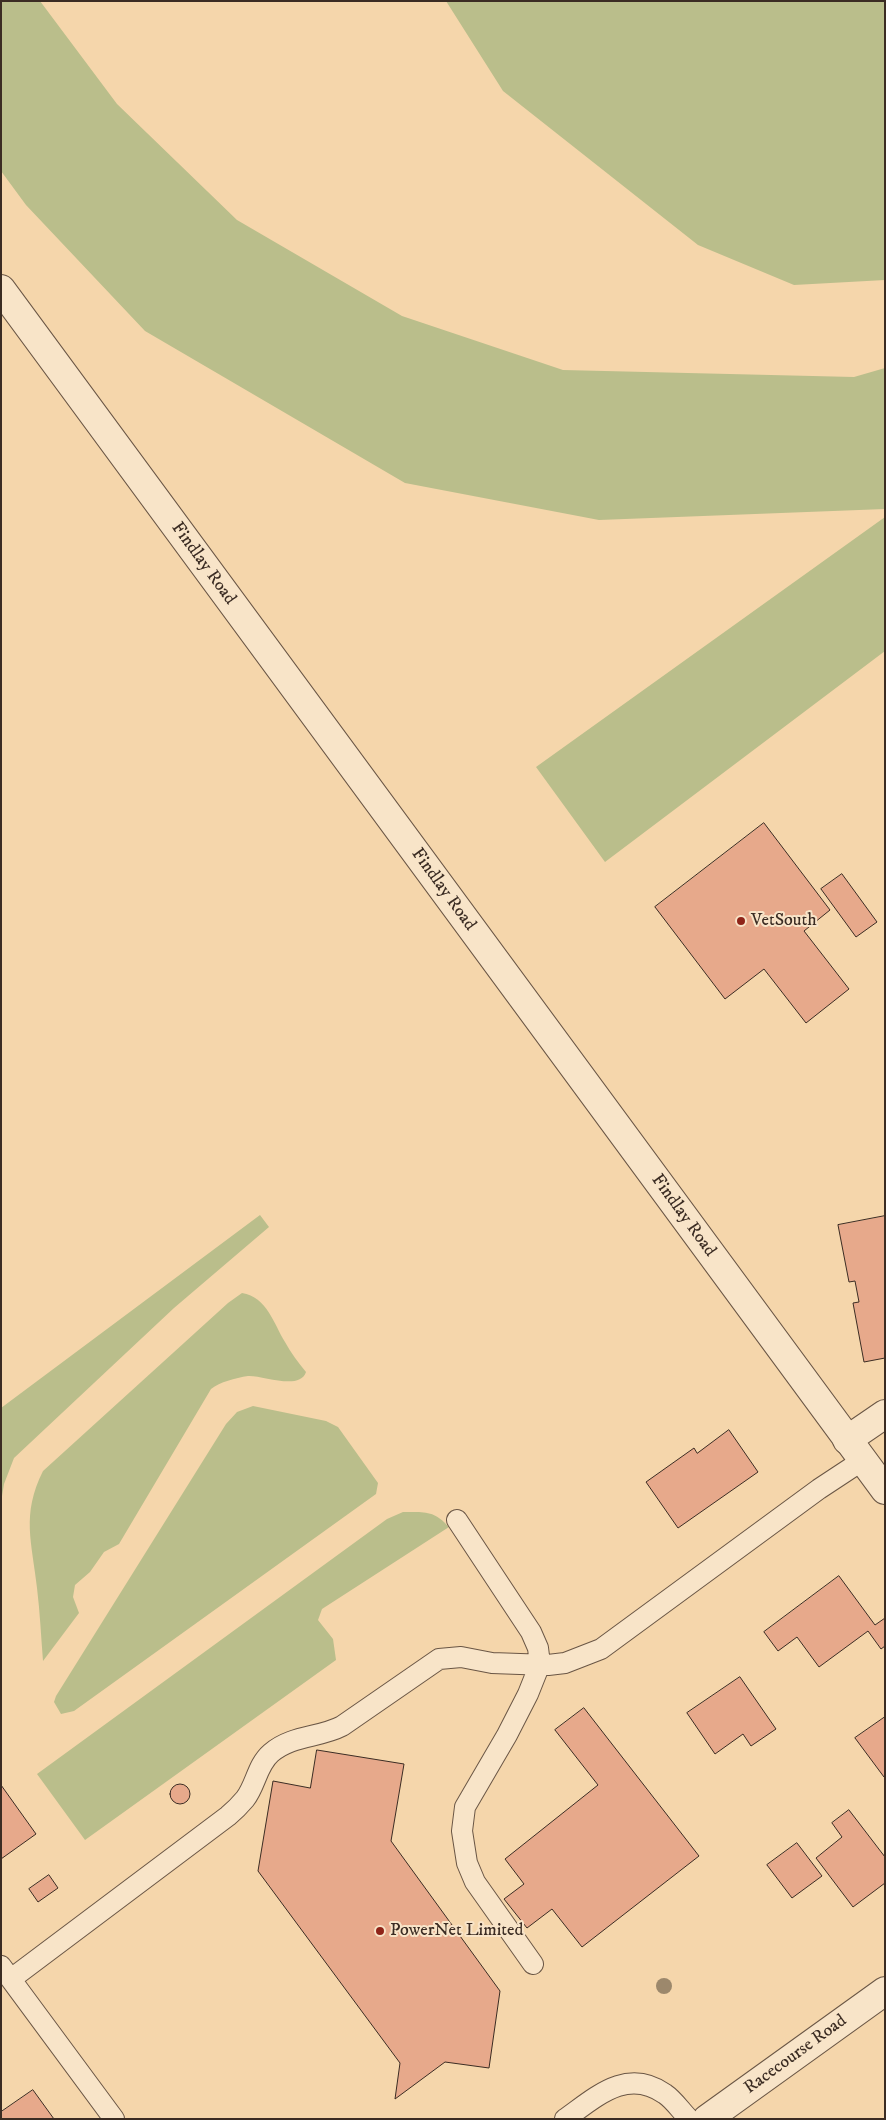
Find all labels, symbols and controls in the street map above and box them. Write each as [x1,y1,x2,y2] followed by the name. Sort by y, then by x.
[166,519,240,609] street label: Findlay Road
[406,845,480,935] street label: Findlay Road
[751,910,817,932] place label: VetSouth
[735,915,747,927] marker: VetSouth
[646,1171,720,1261] street label: Findlay Road
[390,1920,524,1942] place label: PowerNet Limited
[374,1925,386,1937] marker: PowerNet Limited
[741,2011,851,2099] street label: Racecourse Road

